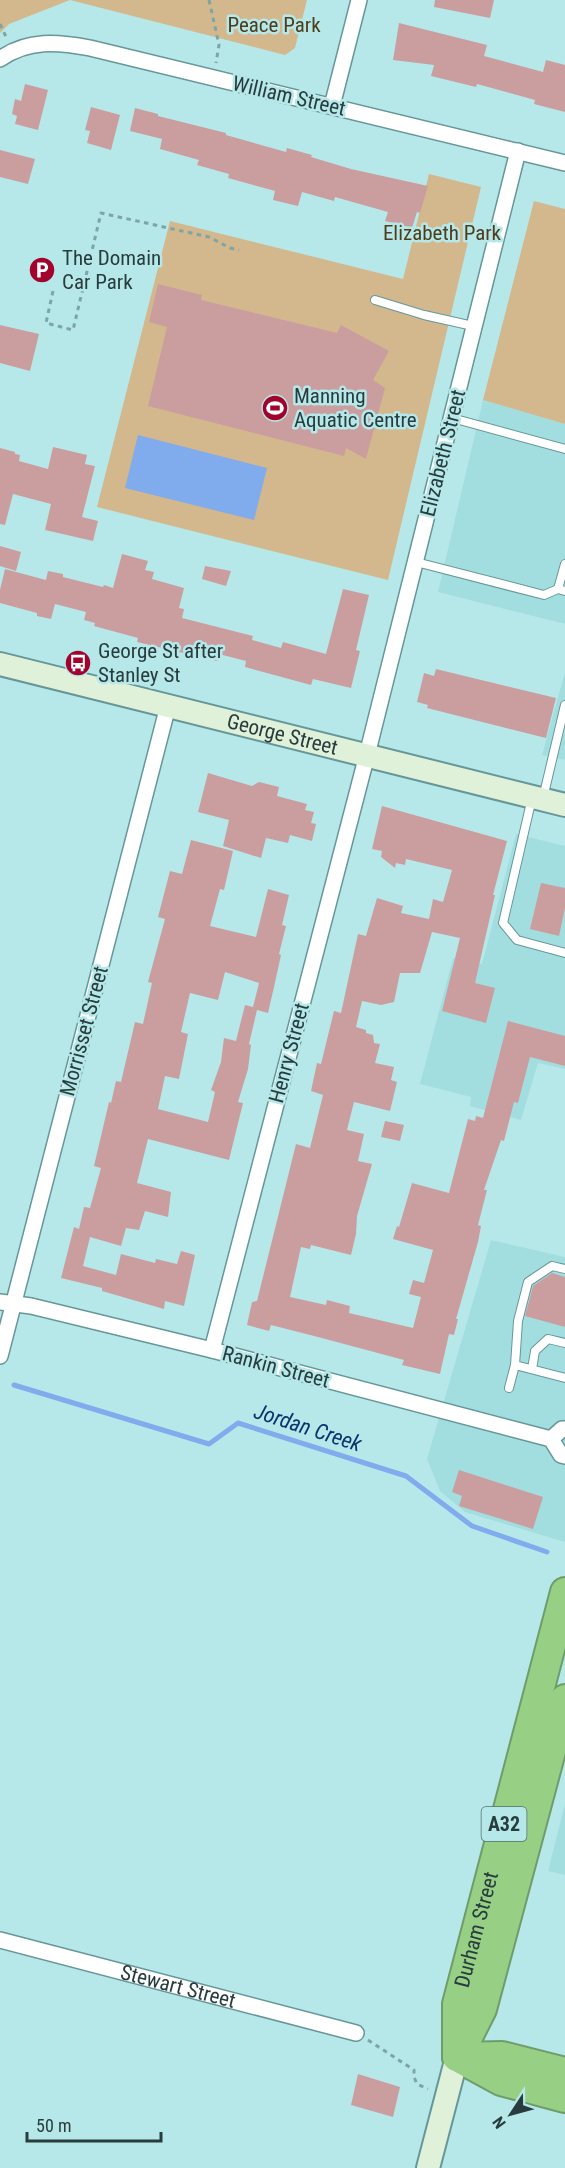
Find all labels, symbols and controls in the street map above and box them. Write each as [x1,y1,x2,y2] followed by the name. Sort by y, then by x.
[227,13,321,37] park label: Peace Park
[230,71,348,121] street label: William Street
[383,221,502,245] park label: Elizabeth Park
[62,246,161,294] place label: The Domain Car Park
[27,255,57,285] parking icon: The Domain Car Park
[294,384,417,432] place label: Manning Aquatic Centre
[416,387,470,519] street label: Elizabeth Street
[260,393,290,423] sports icon: Manning Aquatic Centre
[98,639,223,687] place label: George St after Stanley St
[63,648,93,678] bus stop icon: George St after Stanley St
[224,709,340,760] street label: George Street
[55,964,113,1098] street label: Morrisset Street
[264,1000,314,1106] street label: Henry Street
[220,1341,332,1393] street label: Rankin Street
[251,1398,365,1457] water label: Jordan Creek
[482,1807,526,1841] road number: A32
[450,1869,503,1990] street label: Durham Street
[118,1960,238,2013] street label: Stewart Street
[481,2084,541,2144] north arrow
[27,2105,160,2143] scale bar
[489,2113,510,2132] text: N
[36,2115,71,2136] text: 50 m

